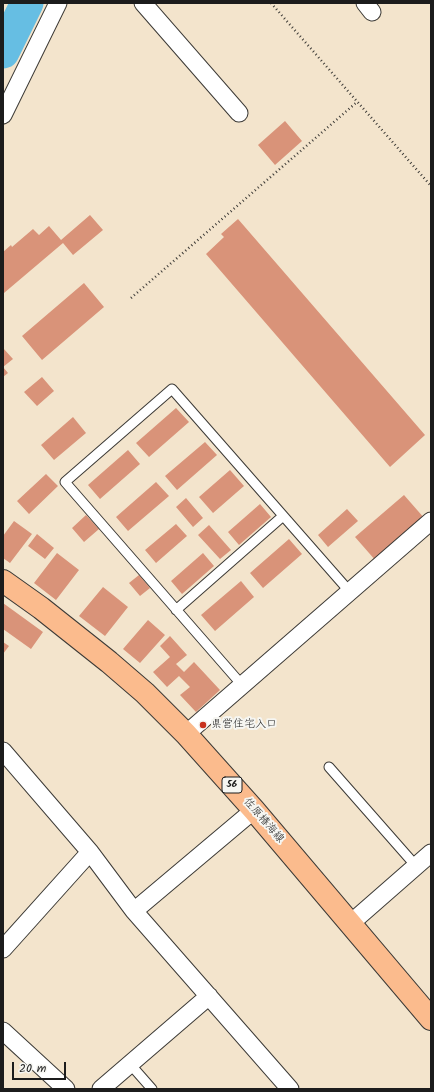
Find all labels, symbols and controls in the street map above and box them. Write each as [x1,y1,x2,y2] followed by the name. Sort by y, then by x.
[211,718,277,732] place label: 県営住宅入口
[198,720,208,730] marker: 県営住宅入口
[222,777,242,793] road number: 56
[240,796,286,846] street label: 佐原椿海線
[14,1054,68,1080] scale bar
[19,1059,46,1078] text: 20 m

